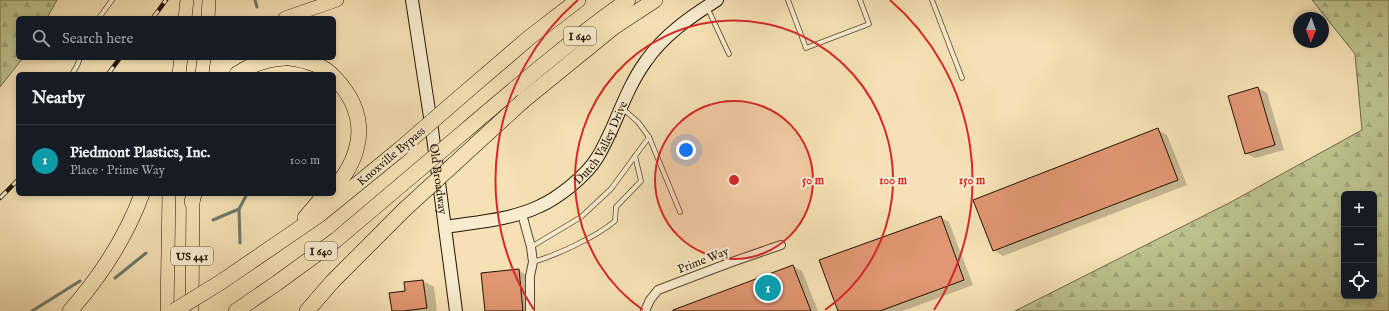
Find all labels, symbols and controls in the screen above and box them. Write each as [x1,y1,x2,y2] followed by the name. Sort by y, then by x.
[1293,12,1329,48] north arrow
[16,16,336,60] search box
[30,27,52,49] icon: search
[564,27,596,45] road number: I 640
[62,29,133,48] text: Search here
[32,88,85,109] text: Nearby
[571,98,631,188] street label: Dutch Valley Drive
[354,124,429,190] street label: Knoxville Bypass
[676,140,696,160] your location
[70,143,210,162] text: Piedmont Plastics, Inc.
[426,143,450,216] street label: Old Broadway
[43,152,47,169] text: 1
[290,152,320,169] text: 100 m
[70,162,165,179] text: Place · Prime Way
[727,173,741,187] centre of rings
[802,173,825,188] text: 50 m
[879,173,908,188] text: 100 m
[959,173,986,188] text: 150 m
[1341,191,1377,299] map controls
[1341,191,1377,227] button: +
[1341,227,1377,263] button: −
[305,242,337,260] road number: I 640
[675,244,731,277] street label: Prime Way
[171,247,213,265] road number: US 441
[1341,263,1377,299] button: locate
[755,273,781,303] pin: 1

